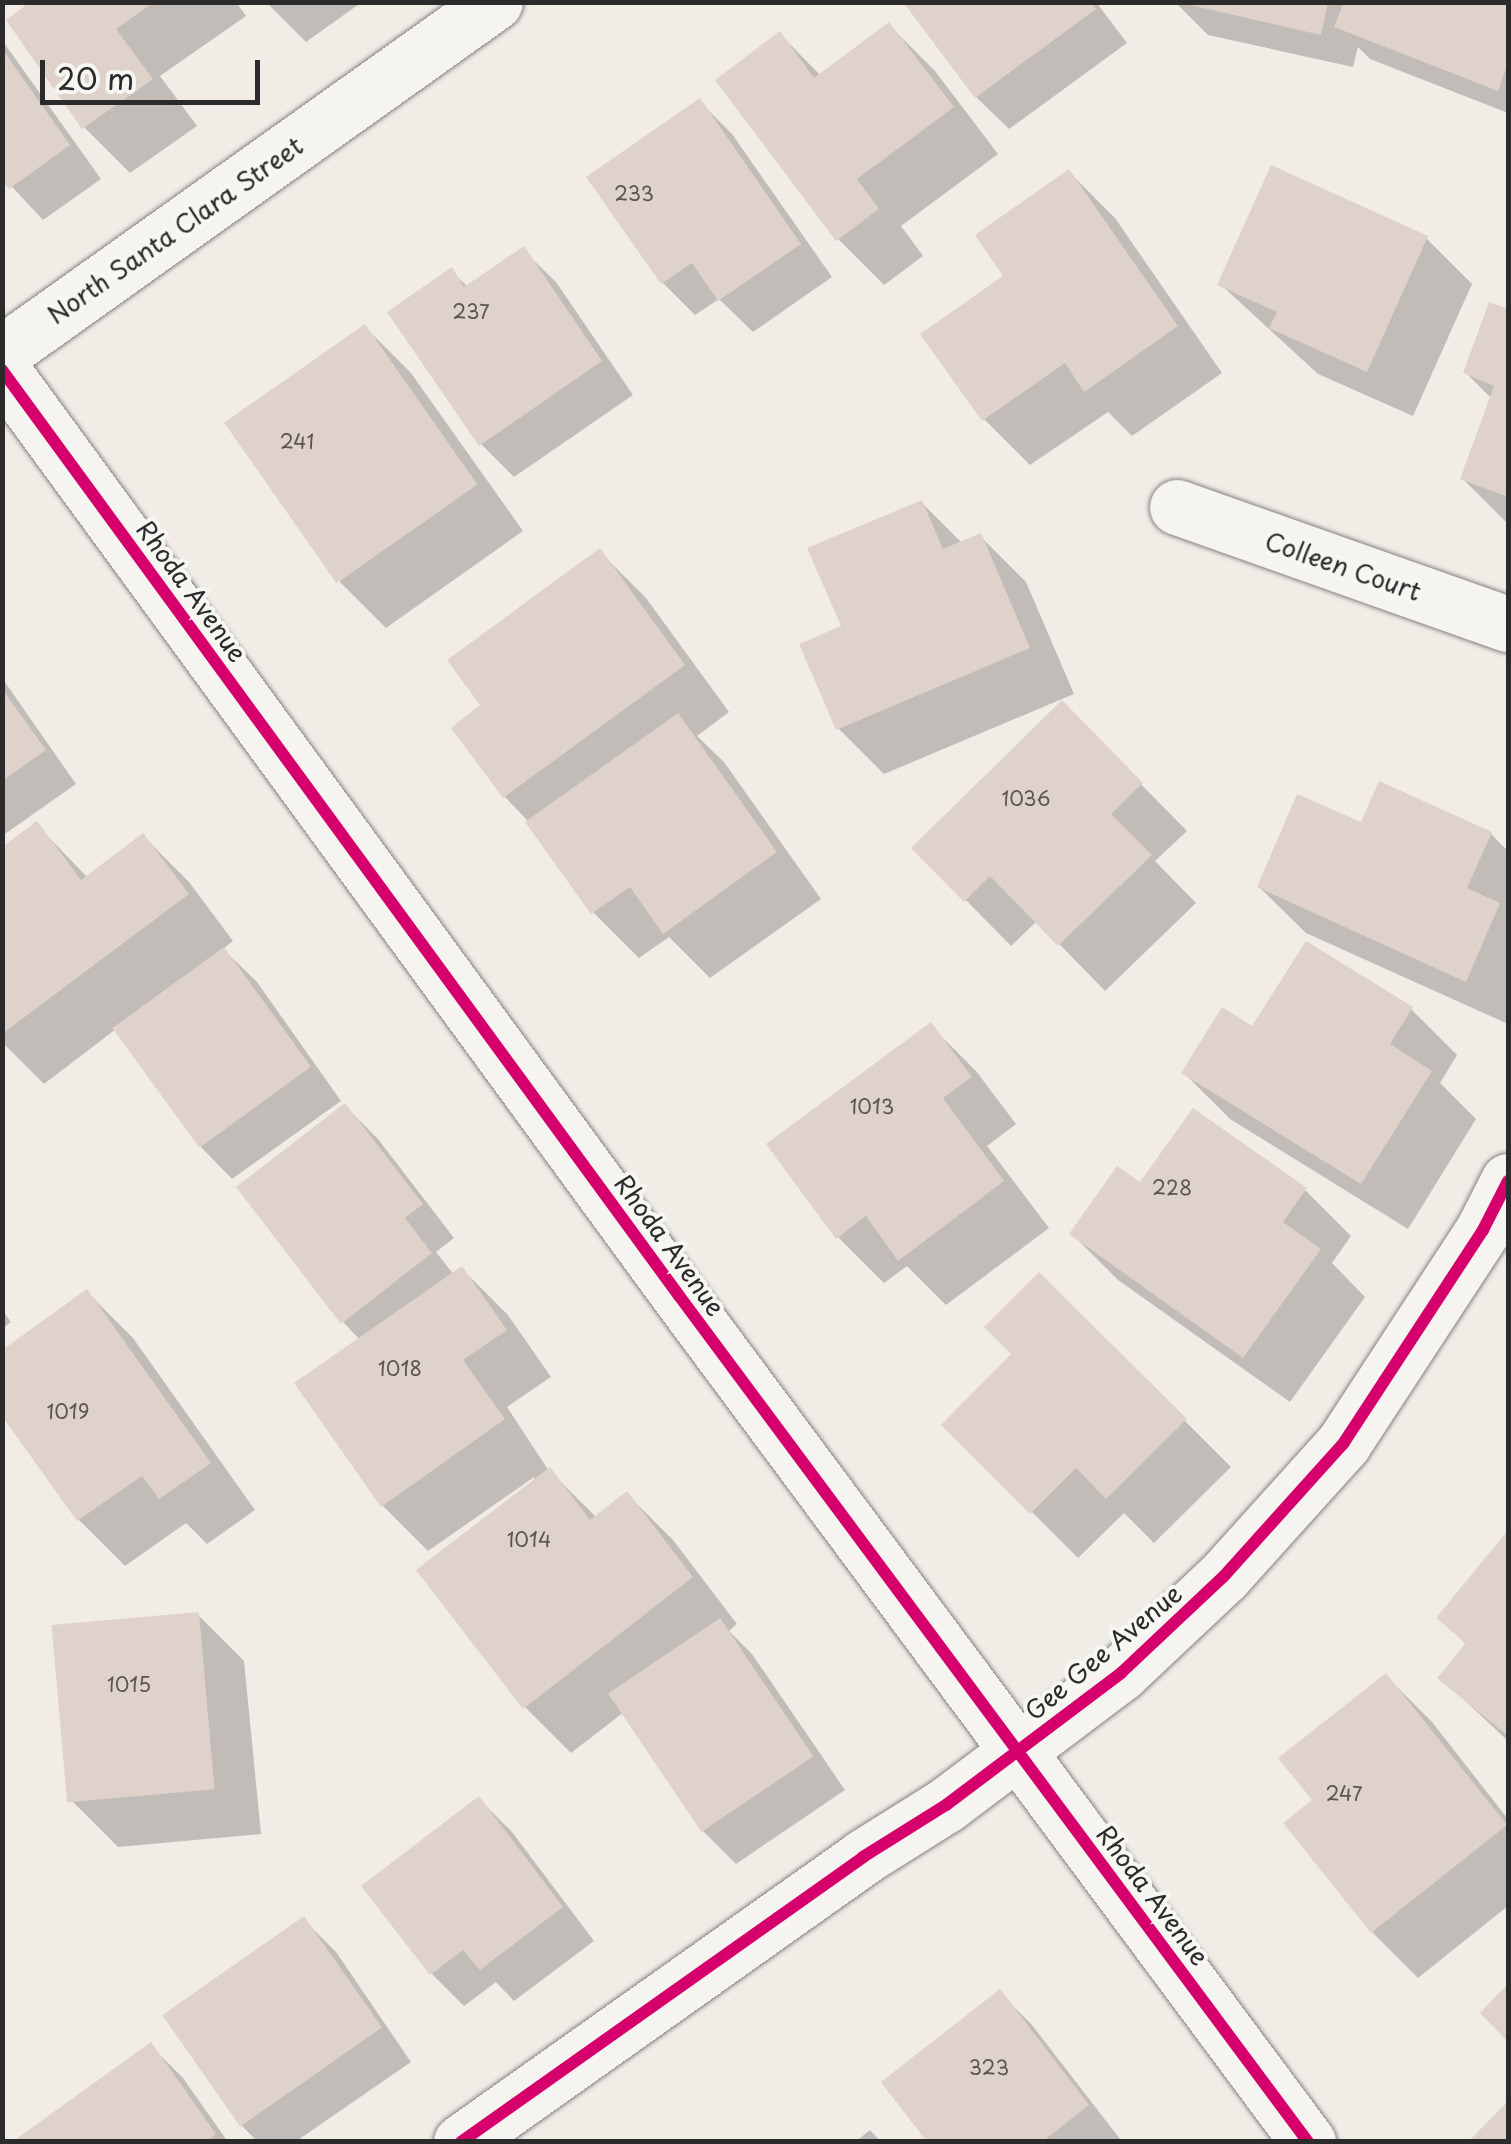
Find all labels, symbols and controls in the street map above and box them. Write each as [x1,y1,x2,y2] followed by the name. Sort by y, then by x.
[45,40,265,102] scale bar
[57,55,134,100] text: 20 m
[40,129,310,331] street label: North Santa Clara Street
[614,181,654,205] house number: 233
[452,299,490,323] house number: 237
[280,429,314,453] house number: 241
[130,514,254,668] street label: Rhoda Avenue
[1260,525,1426,607] street label: Colleen Court
[1001,786,1051,810] house number: 1036
[850,1094,894,1118] house number: 1013
[608,1168,732,1322] street label: Rhoda Avenue
[1152,1175,1192,1199] house number: 228
[378,1356,422,1380] house number: 1018
[46,1399,90,1423] house number: 1019
[507,1527,551,1551] house number: 1014
[1017,1577,1189,1727] street label: Gee Gee Avenue
[107,1672,151,1696] house number: 1015
[1325,1781,1363,1805] house number: 247
[1090,1819,1216,1971] street label: Rhoda Avenue
[969,2055,1009,2079] house number: 323

